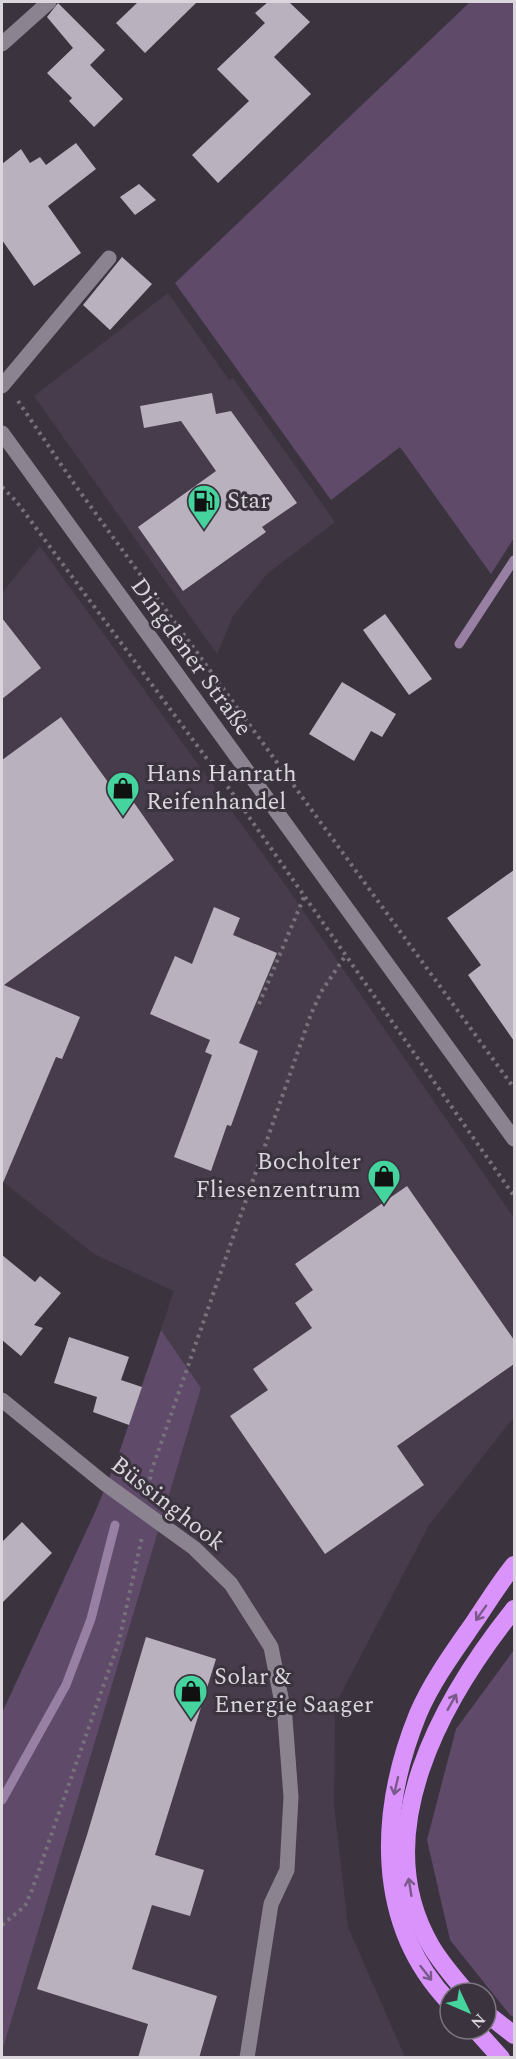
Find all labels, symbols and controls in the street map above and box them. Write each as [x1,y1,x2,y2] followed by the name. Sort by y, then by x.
[186,483,222,530] fuel station icon: Star
[227,483,270,519] place label: Star
[121,570,261,744] street label: Dingdener Straße
[146,756,297,820] place label: Hans Hanrath Reifenhandel
[105,770,141,817] shop icon: Hans Hanrath Reifenhandel
[195,1144,361,1208] place label: Bocholter Fliesenzentrum
[366,1158,402,1205] shop icon: Bocholter Fliesenzentrum
[103,1448,233,1560] street label: Büssinghook
[475,1604,487,1620] one-way arrow
[214,1659,374,1723] place label: Solar & Energie Saager
[173,1673,209,1720] shop icon: Solar & Energie Saager
[447,1693,458,1711] one-way arrow
[389,1776,401,1795] one-way arrow
[405,1878,416,1898] one-way arrow
[420,1964,432,1980] one-way arrow
[438,1981,498,2041] north arrow
[465,2008,491,2034] text: N

